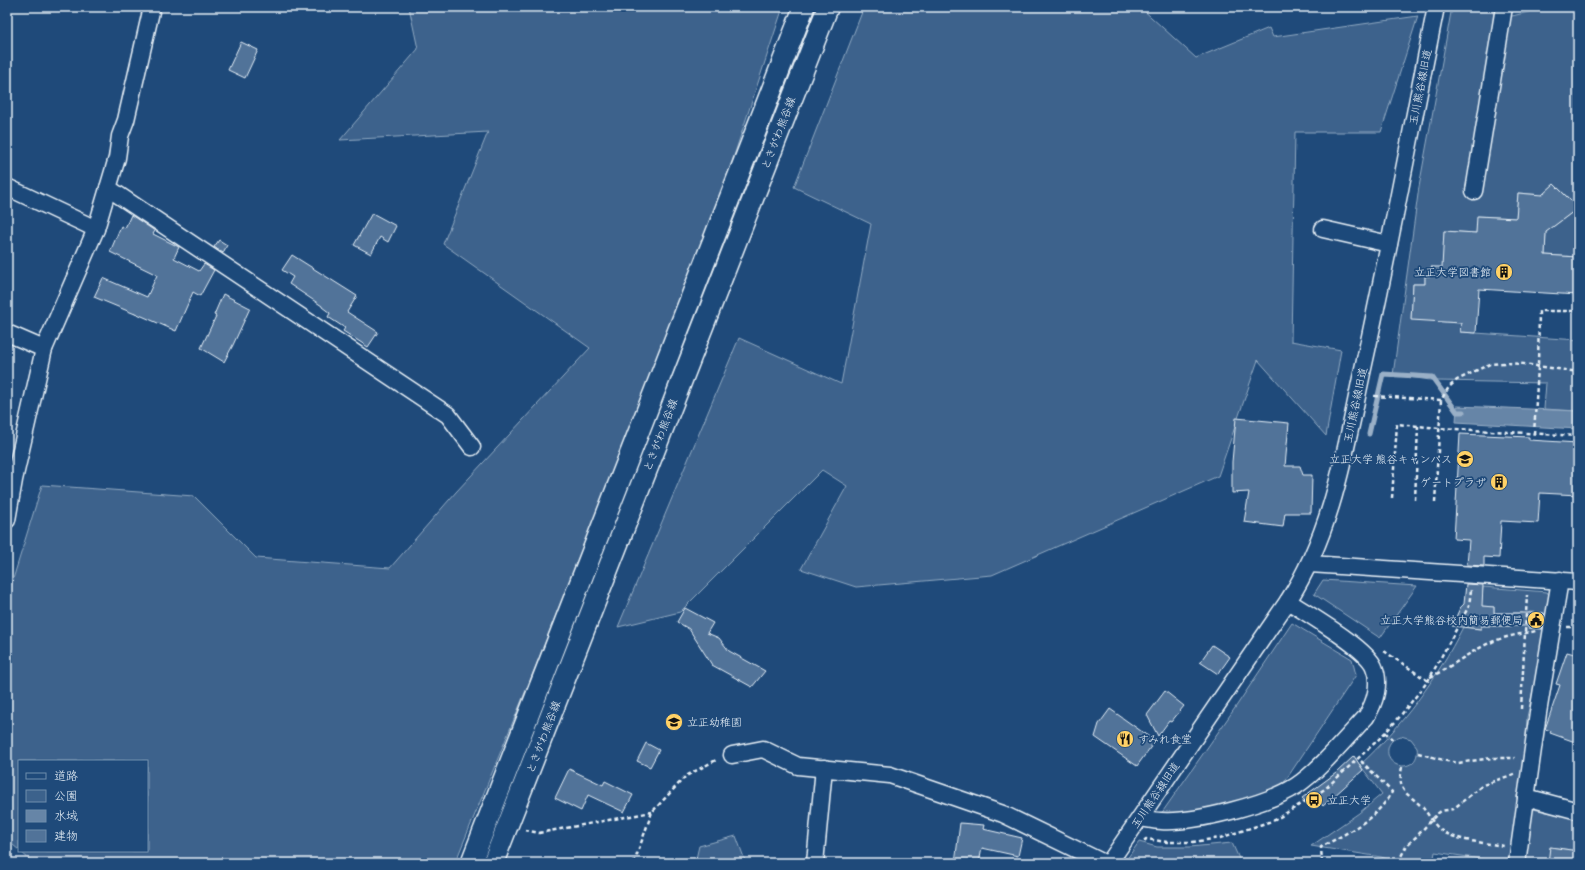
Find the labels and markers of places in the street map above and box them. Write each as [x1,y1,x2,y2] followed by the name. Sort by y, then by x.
[1494,262,1514,282] building icon: 立正大学図書館
[1414,266,1491,279] place label: 立正大学図書館
[1455,449,1475,469] school or university icon: 立正大学 熊谷キャンパス
[1329,453,1452,466] place label: 立正大学 熊谷キャンパス
[1489,472,1509,492] building icon: ゲートプラザ
[1420,476,1486,489] place label: ゲートプラザ
[1526,610,1546,630] public building icon: 立正大学熊谷校内簡易郵便局
[1380,614,1523,627] place label: 立正大学熊谷校内簡易郵便局
[664,712,684,732] school or university icon: 立正幼稚園
[687,716,742,729] place label: 立正幼稚園
[1115,729,1135,749] restaurant icon: すみれ食堂
[1138,733,1192,746] place label: すみれ食堂
[1304,790,1324,810] bus stop icon: 立正大学
[1327,794,1371,807] place label: 立正大学

